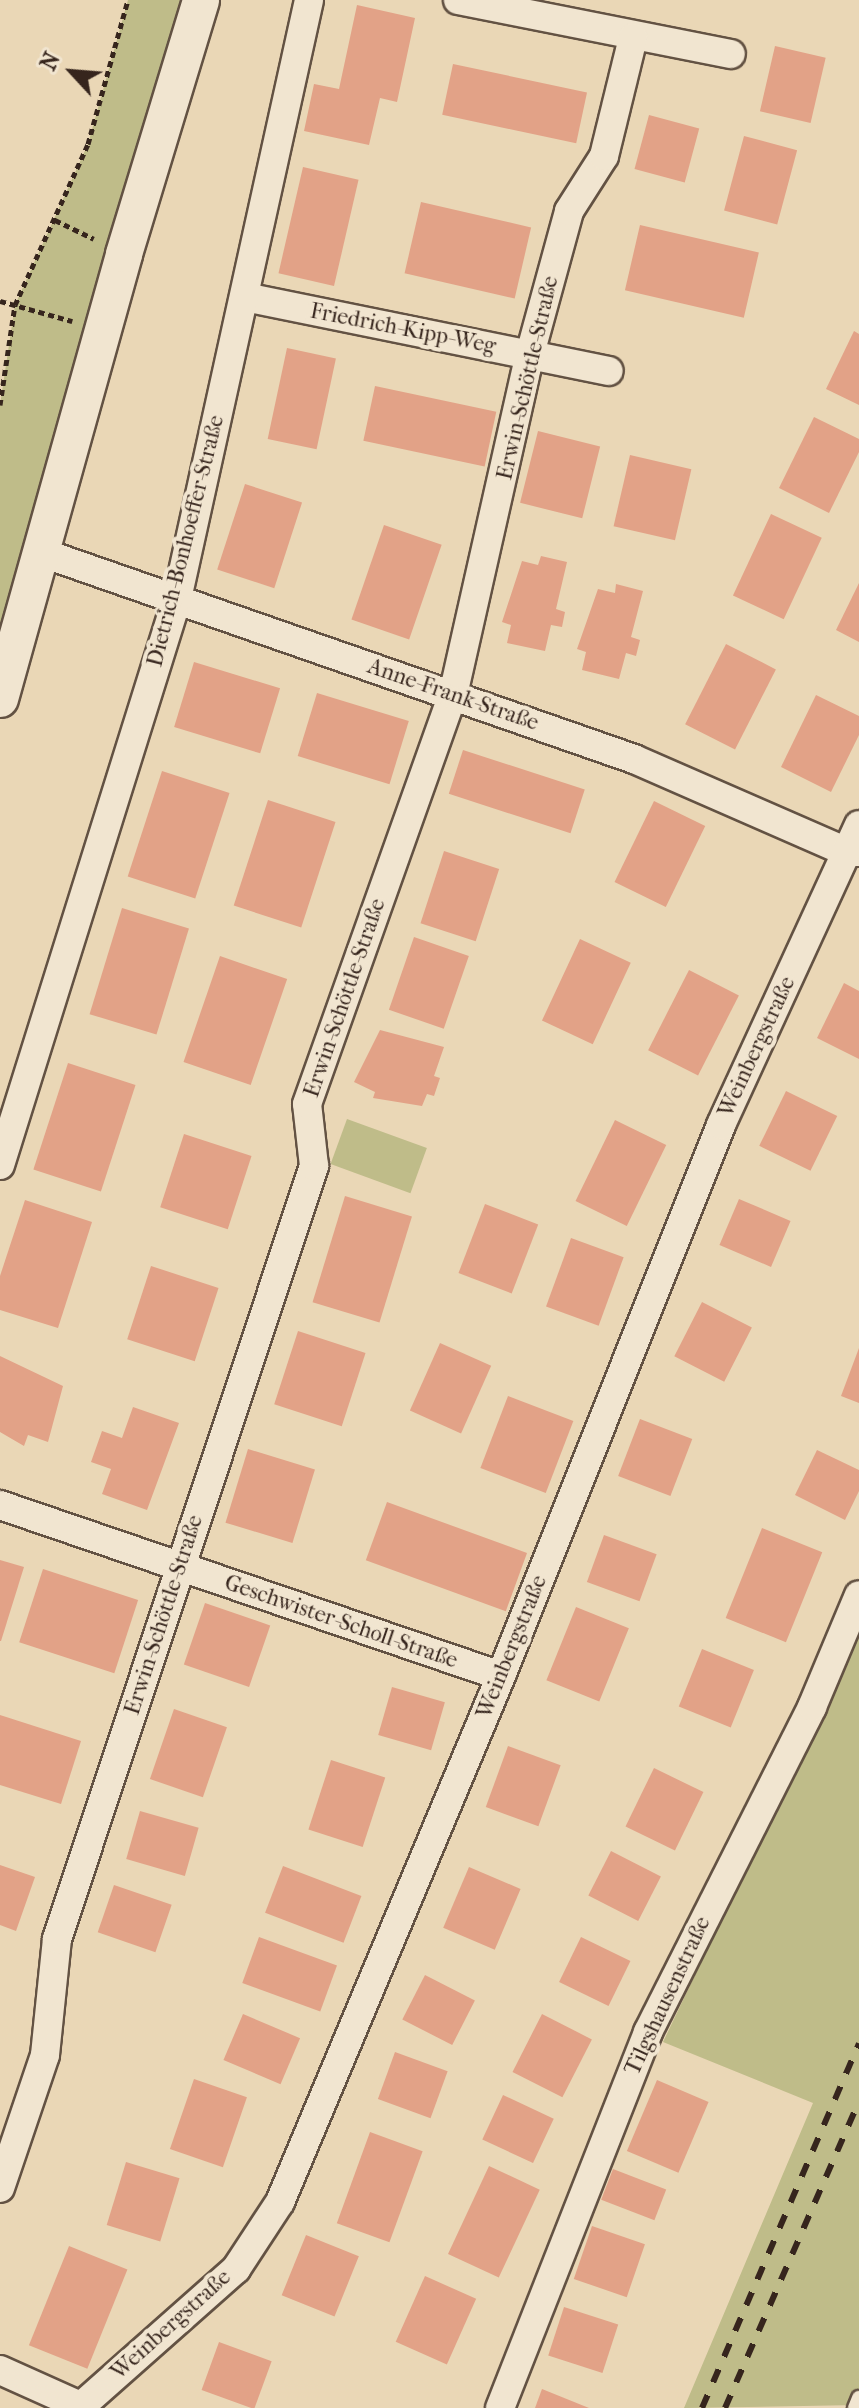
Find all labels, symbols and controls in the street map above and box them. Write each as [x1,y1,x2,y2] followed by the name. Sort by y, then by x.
[32,32,112,112] north arrow
[35,48,66,75] text: N
[492,273,564,483] street label: Erwin-Schöttle-Straße
[308,298,498,360] street label: Friedrich-Kipp-Weg
[142,413,230,669] street label: Dietrich-Bonhoeffer-Straße
[364,653,542,737] street label: Anne-Frank-Straße
[299,895,391,1101] street label: Erwin-Schöttle-Straße
[713,973,801,1121] street label: Weinbergstraße
[119,1512,209,1718] street label: Erwin-Schöttle-Straße
[221,1570,461,1674] street label: Geschwister-Scholl-Straße
[471,1572,553,1722] street label: Weinbergstraße
[620,1913,716,2079] street label: Tilgshausenstraße
[106,2264,236,2386] street label: Weinbergstraße

